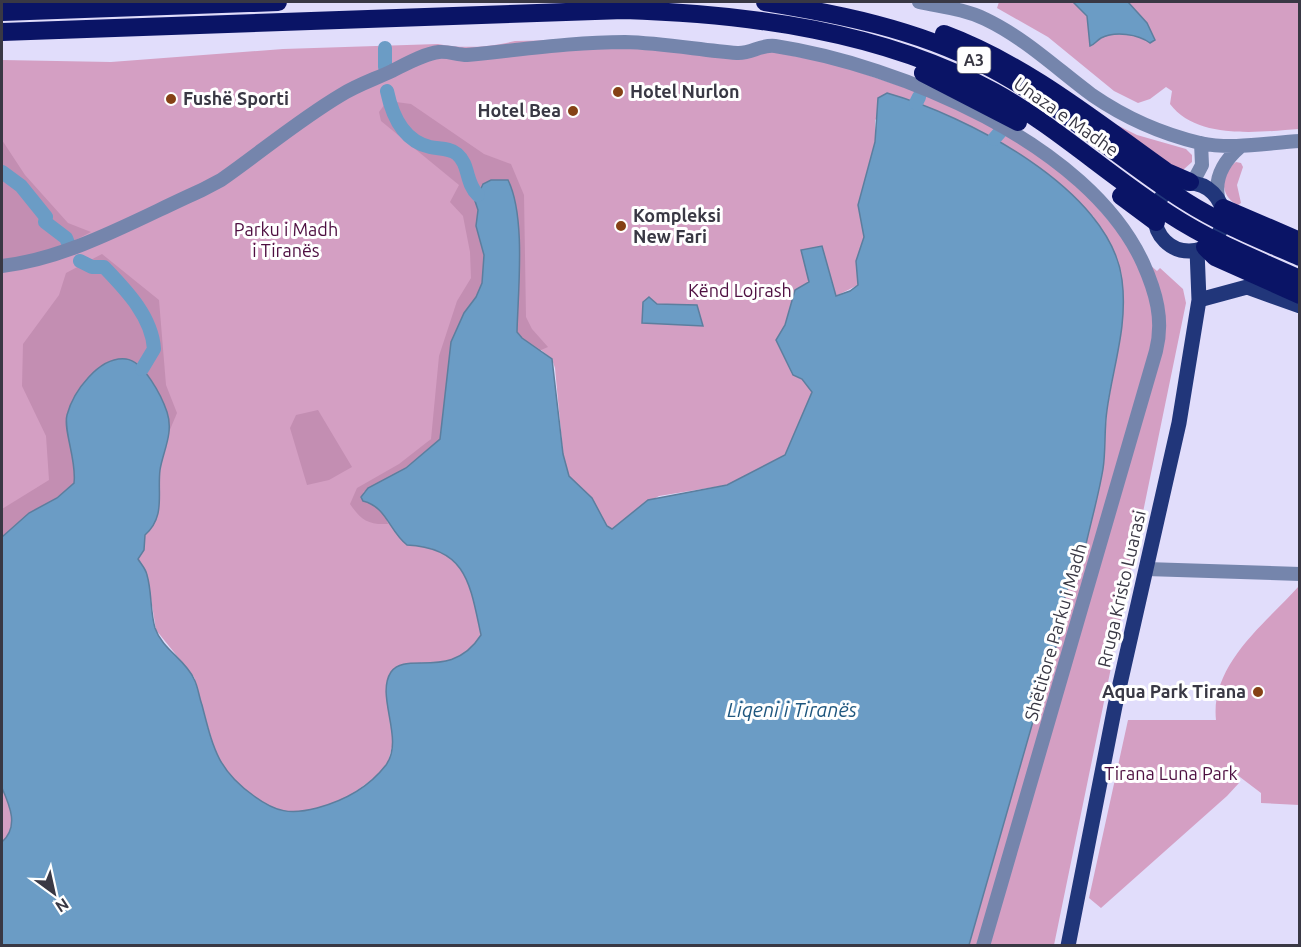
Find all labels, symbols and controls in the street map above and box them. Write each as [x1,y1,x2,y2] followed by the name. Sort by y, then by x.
[958,47,990,73] road number: A3
[1010,73,1123,160] street label: Unaza e Madhe
[630,81,740,101] place label: Hotel Nurlon
[611,85,625,99] marker: Hotel Nurlon
[183,88,289,108] place label: Fushë Sporti
[164,92,178,106] marker: Fushë Sporti
[477,100,561,120] place label: Hotel Bea
[566,104,580,118] marker: Hotel Bea
[633,205,721,246] place label: Kompleksi New Fari
[234,219,338,260] park label: Parku i Madh i Tiranës
[614,219,628,233] marker: Kompleksi New Fari
[688,280,792,300] park label: Kënd Lojrash
[1093,508,1149,669] street label: Rruga Kristo Luarasi
[1020,541,1090,723] street label: Shëtitore Parku i Madh
[1102,681,1246,701] place label: Aqua Park Tirana
[1251,685,1265,699] marker: Aqua Park Tirana
[727,698,858,721] water label: Liqeni i Tiranës
[1104,763,1238,783] park label: Tirana Luna Park
[24,863,84,923] north arrow
[52,895,72,916] text: N

